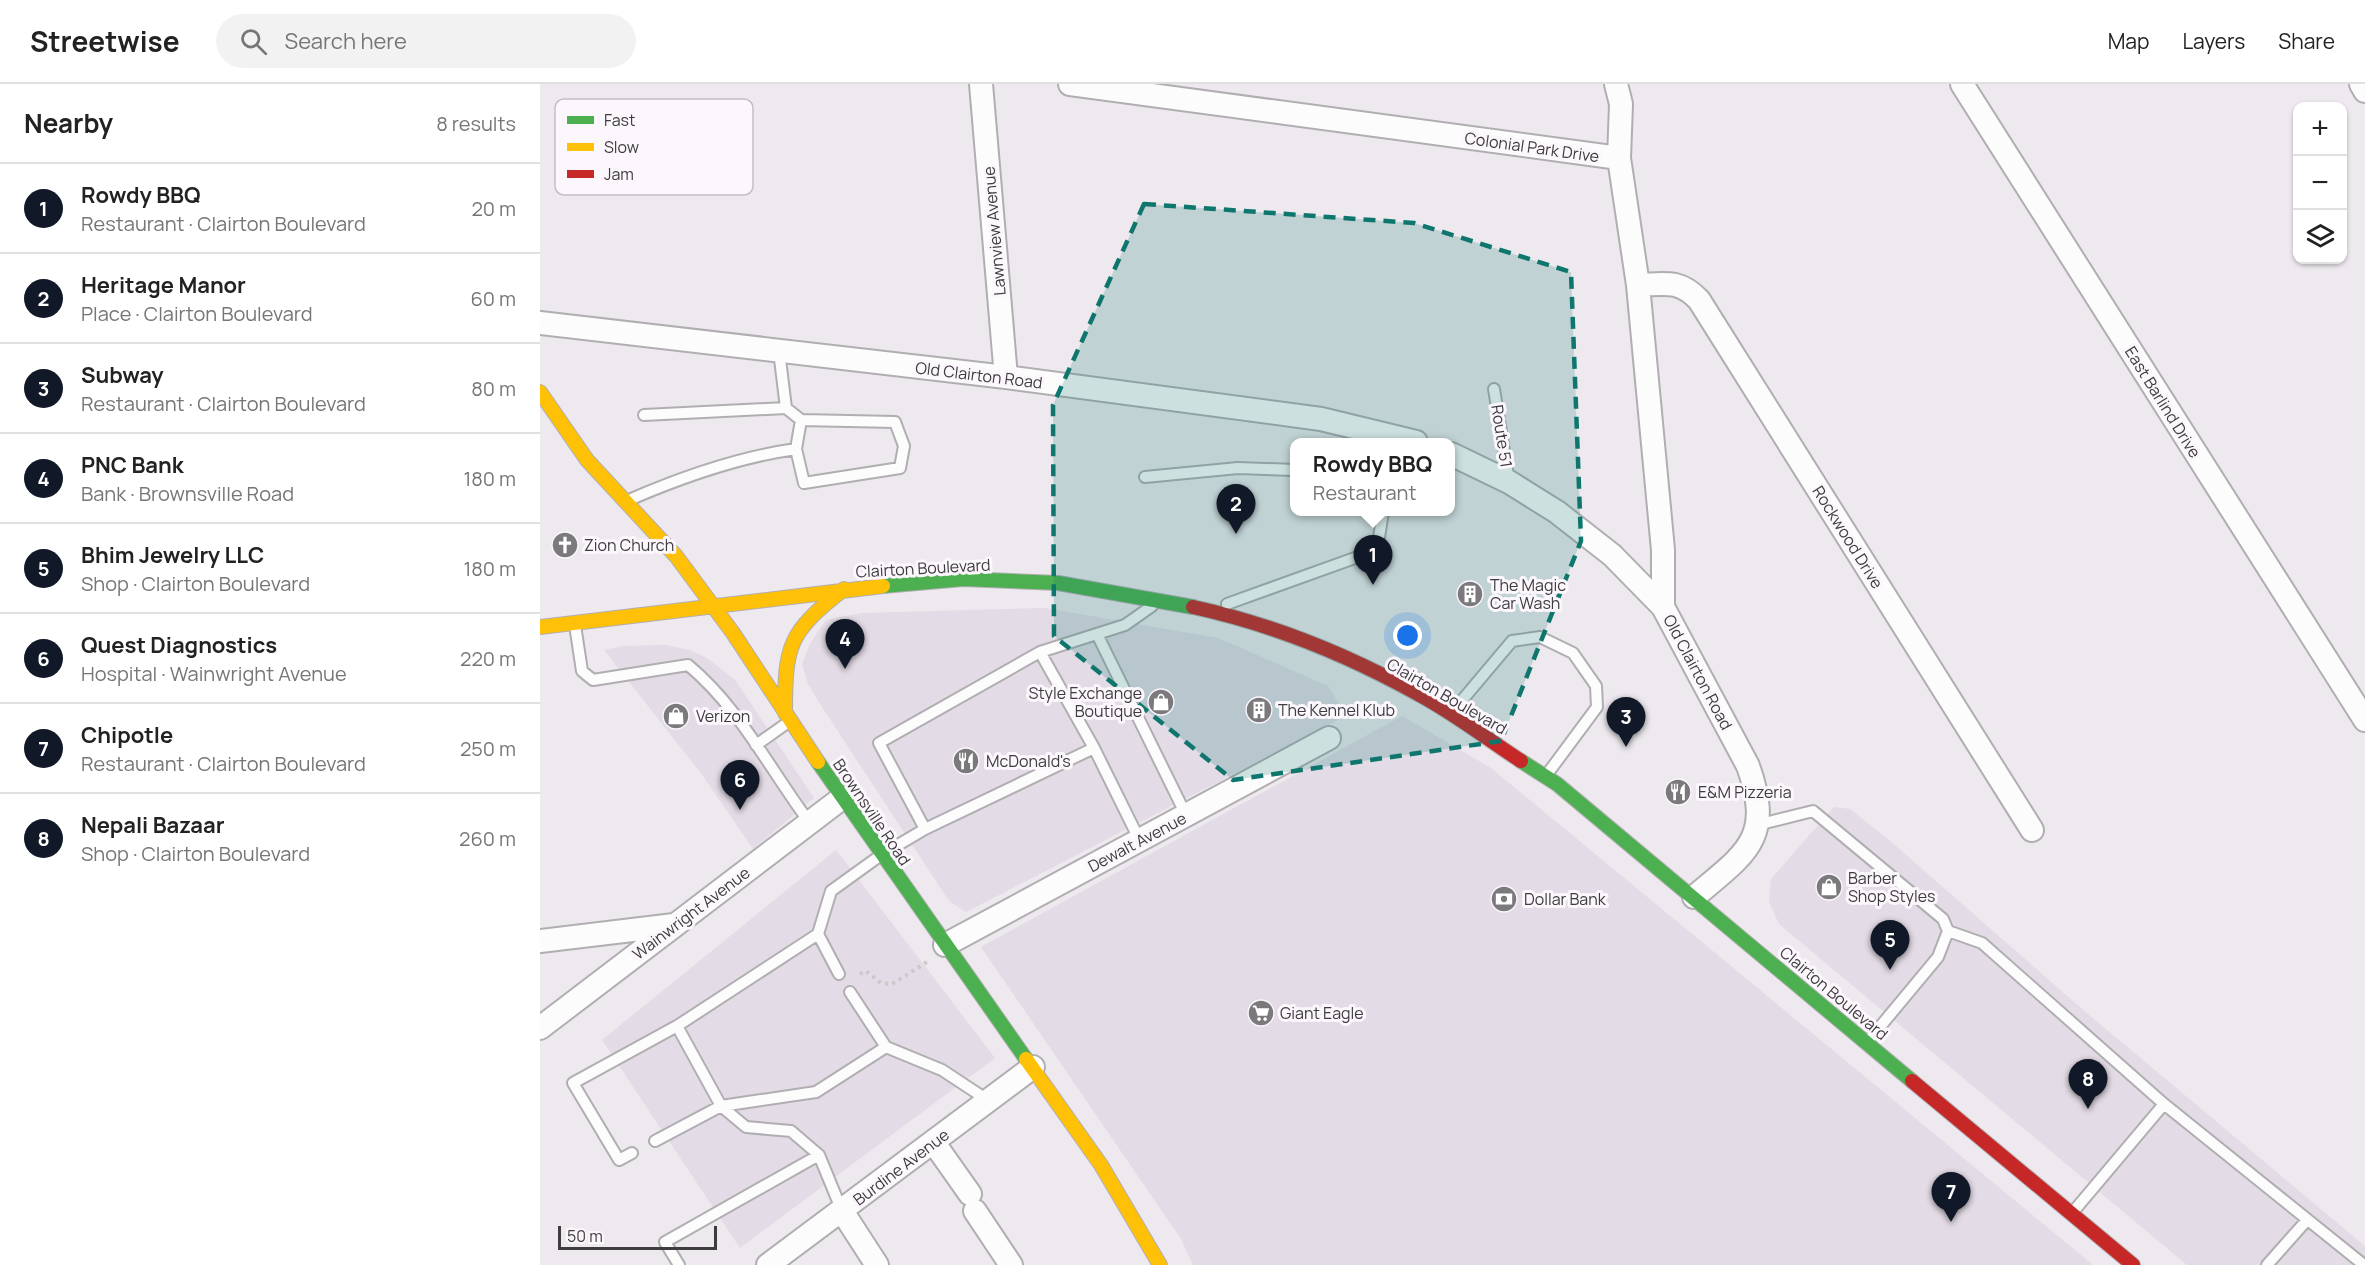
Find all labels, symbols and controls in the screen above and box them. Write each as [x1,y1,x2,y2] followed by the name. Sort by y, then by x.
[216,14,636,68] search box
[30,22,180,60] text: Streetwise
[237,25,270,58] icon: search
[285,26,407,56] text: Search here
[2108,27,2149,55] text: Map
[2182,27,2245,55] text: Layers
[2278,27,2335,55] text: Share
[555,99,753,195] legend
[2293,102,2347,264] map controls
[2293,102,2347,156] button: +
[24,105,113,141] text: Nearby
[604,109,635,131] text: Fast
[436,110,516,137] text: 8 results
[1463,127,1601,167] street label: Colonial Park Drive
[604,136,639,158] text: Slow
[2293,156,2347,210] button: −
[604,163,634,185] text: Jam
[977,165,1011,297] street label: Lawnview Avenue
[81,180,200,210] text: Rowdy BBQ
[39,195,48,222] text: 1
[471,195,516,222] text: 20 m
[81,210,366,237] text: Restaurant · Clairton Boulevard
[2293,210,2347,264] button: layers
[81,270,246,300] text: Heritage Manor
[38,285,49,312] text: 2
[470,285,516,312] text: 60 m
[81,300,313,327] text: Place · Clairton Boulevard
[2120,342,2206,462] street label: East Barlind Drive
[914,356,1044,394] street label: Old Clairton Road
[81,360,164,390] text: Subway
[38,375,49,402] text: 3
[471,375,516,402] text: 80 m
[81,390,366,417] text: Restaurant · Clairton Boulevard
[1486,403,1518,469] street label: Route 51
[1290,438,1455,516] popup
[1313,449,1432,479] text: Rowdy BBQ
[81,450,184,480] text: PNC Bank
[37,465,50,492] text: 4
[463,465,516,492] text: 180 m
[1313,479,1416,506] text: Restaurant
[81,480,294,507] text: Bank · Brownsville Road
[1808,481,1888,593] street label: Rockwood Drive
[1216,484,1256,534] pin: 2
[550,530,580,560] church icon: Zion Church
[584,534,674,556] place label: Zion Church
[1354,536,1392,585] pin: 1
[81,540,264,570] text: Bhim Jewelry LLC
[855,553,991,583] street label: Clairton Boulevard
[38,555,49,582] text: 5
[463,555,516,582] text: 180 m
[81,570,310,597] text: Shop · Clairton Boulevard
[1490,574,1566,614] place label: The Magic Car Wash
[1455,579,1485,609] building icon: The Magic Car Wash
[1658,610,1738,734] street label: Old Clairton Road
[826,620,864,669] pin: 4
[1393,621,1422,650] your location
[81,630,277,660] text: Quest Diagnostics
[37,645,50,672] text: 6
[460,645,516,672] text: 220 m
[1383,653,1511,739] street label: Clairton Boulevard
[81,660,347,687] text: Hospital · Wainwright Avenue
[1028,682,1142,722] place label: Style Exchange Boutique
[1146,687,1176,717] shop icon: Style Exchange Boutique
[1244,695,1274,725] building icon: The Kennel Klub
[1606,698,1646,747] pin: 3
[1278,699,1395,721] place label: The Kennel Klub
[661,701,691,731] shop icon: Verizon
[696,705,750,727] place label: Verizon
[81,720,173,750] text: Chipotle
[38,735,49,762] text: 7
[460,735,516,762] text: 250 m
[951,746,981,776] restaurant icon: McDonald's
[81,750,366,777] text: Restaurant · Clairton Boulevard
[986,750,1071,772] place label: McDonald's
[828,754,916,870] street label: Brownsville Road
[720,760,760,810] pin: 6
[1663,777,1693,807] restaurant icon: E&M Pizzeria
[1698,781,1792,803] place label: E&M Pizzeria
[1084,807,1190,877] street label: Dewalt Avenue
[81,810,224,840] text: Nepali Bazaar
[37,825,50,852] text: 8
[459,825,516,852] text: 260 m
[81,840,310,867] text: Shop · Clairton Boulevard
[628,862,754,964] street label: Wainwright Avenue
[1848,867,1935,907] place label: Barber Shop Styles
[1814,872,1844,902] shop icon: Barber Shop Styles
[1489,884,1519,914] bank icon: Dollar Bank
[1524,888,1607,910] place label: Dollar Bank
[1870,920,1910,970] pin: 5
[1775,941,1893,1045] street label: Clairton Boulevard
[1246,998,1276,1028] supermarket icon: Giant Eagle
[1280,1002,1364,1024] place label: Giant Eagle
[2068,1060,2108,1109] pin: 8
[848,1124,954,1210] street label: Burdine Avenue
[1932,1172,1970,1222] pin: 7
[558,1223,717,1250] scale bar
[567,1225,603,1247] text: 50 m

